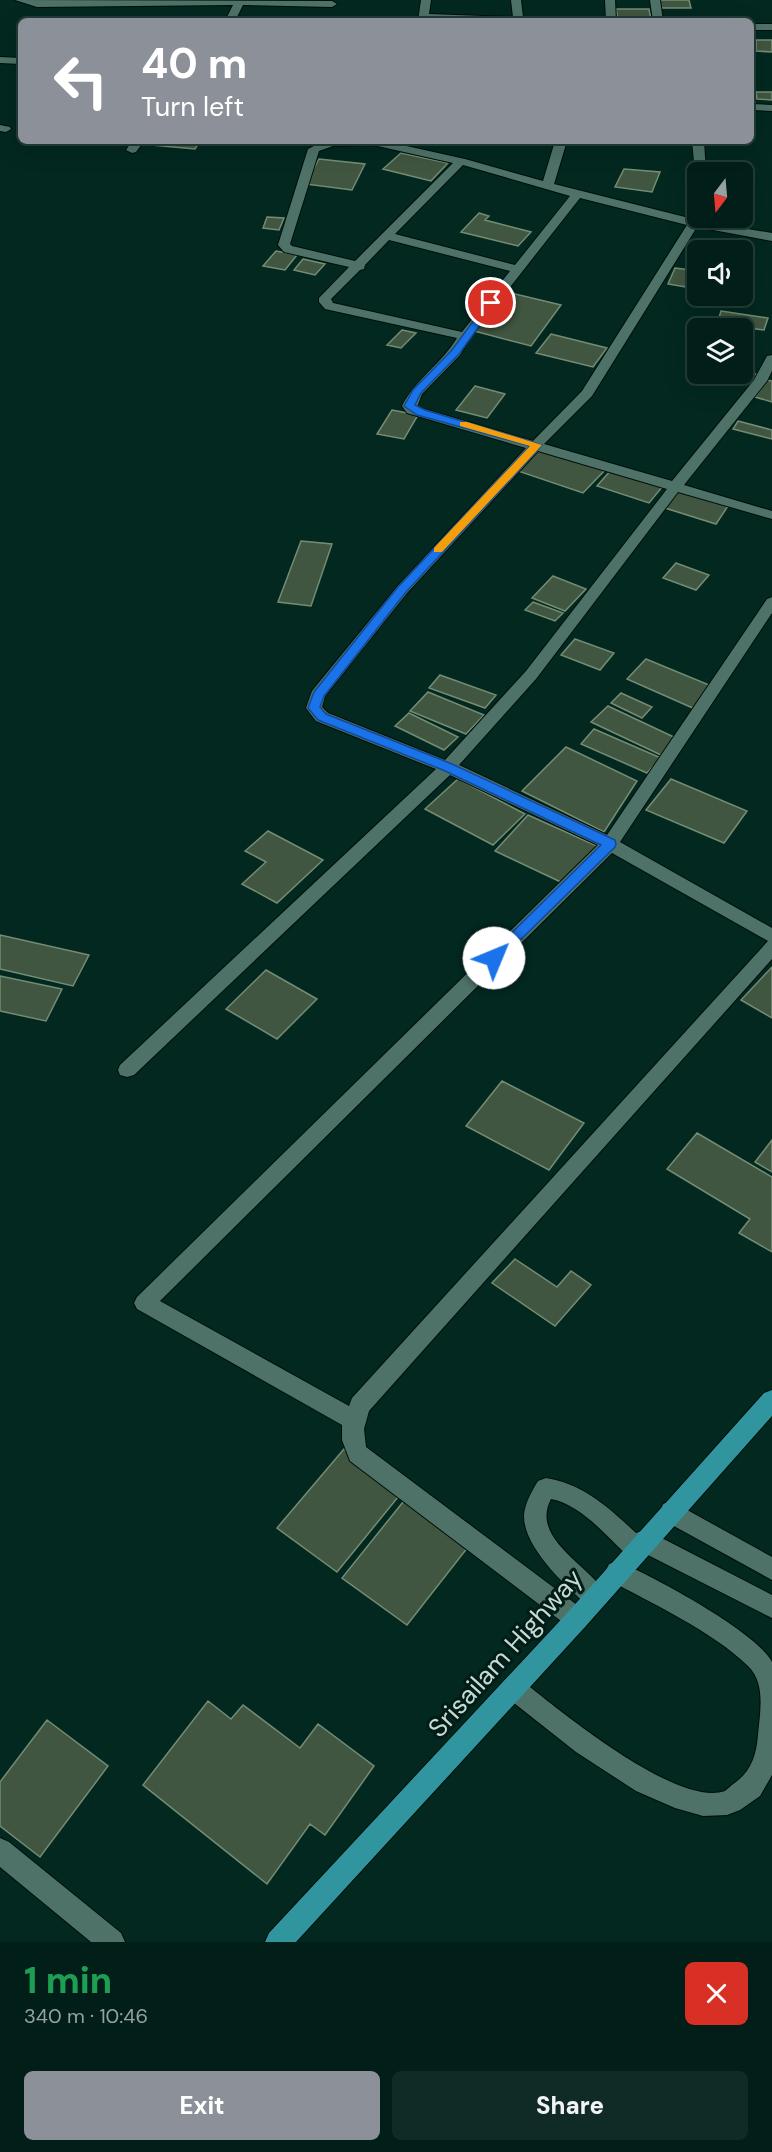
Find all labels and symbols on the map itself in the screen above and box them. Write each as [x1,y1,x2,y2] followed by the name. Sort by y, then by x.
[687,162,753,228] north arrow
[465,277,516,328] pin
[462,926,526,990] position arrow
[420,1562,590,1744] street label: Srisailam Highway

